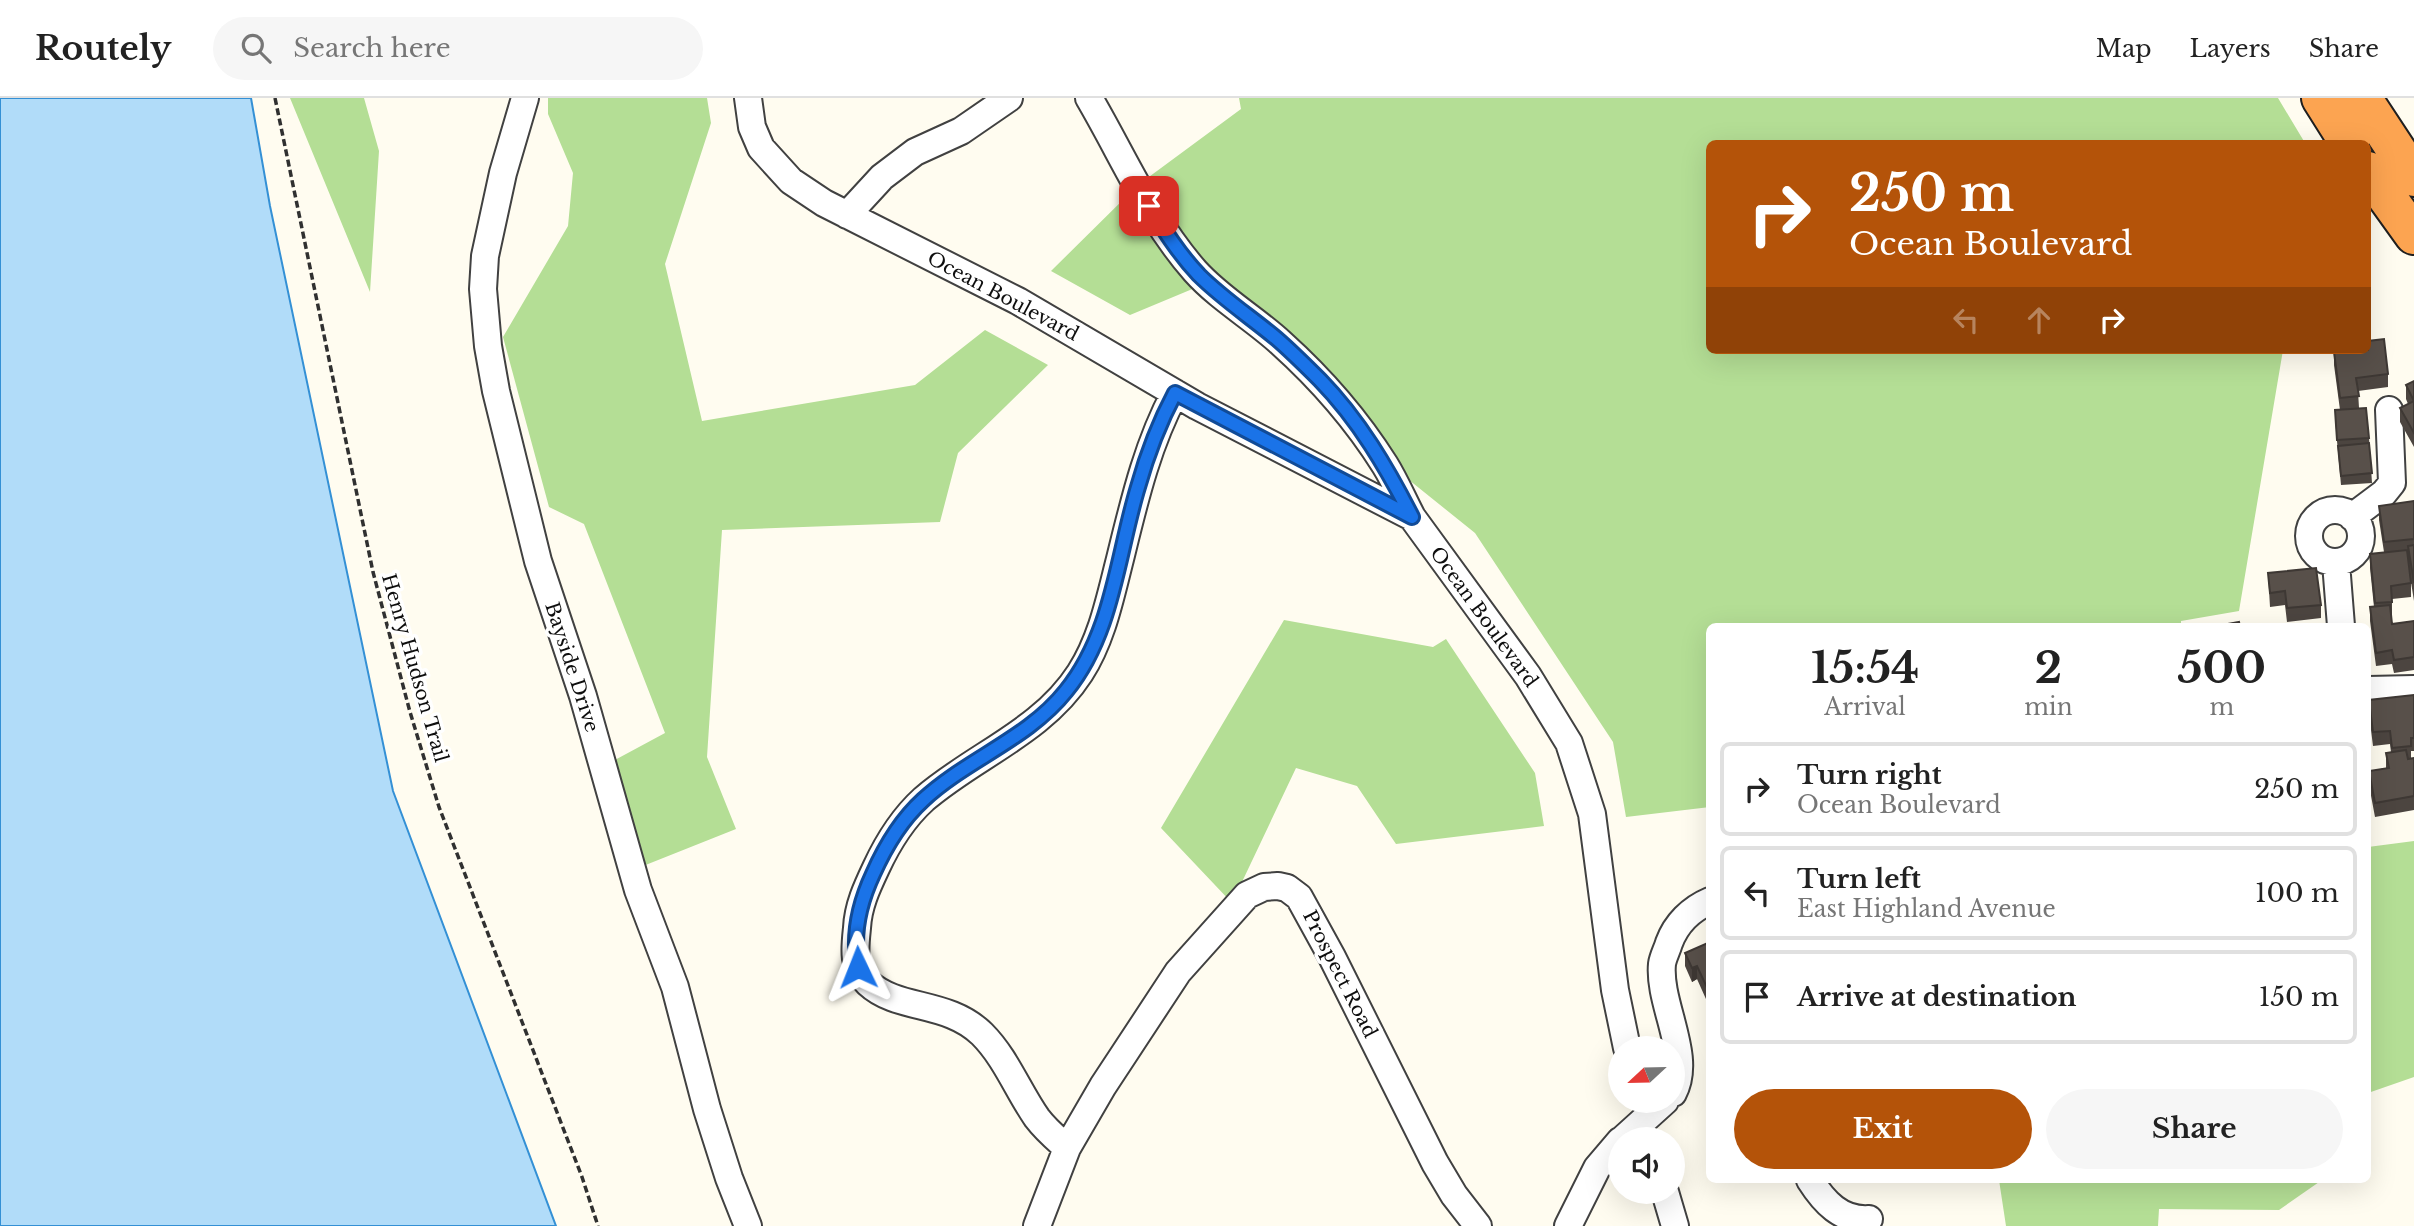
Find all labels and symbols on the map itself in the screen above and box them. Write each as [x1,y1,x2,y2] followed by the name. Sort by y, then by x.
[1119,176,1179,236] pin
[923,246,1083,346] street label: Ocean Boulevard
[1425,542,1543,692] street label: Ocean Boulevard
[377,571,453,765] street label: Henry Hudson Trail
[540,599,604,735] street label: Bayside Drive
[1298,906,1382,1042] street label: Prospect Road
[821,930,895,1004] position arrow
[1608,1036,1685,1113] north arrow

